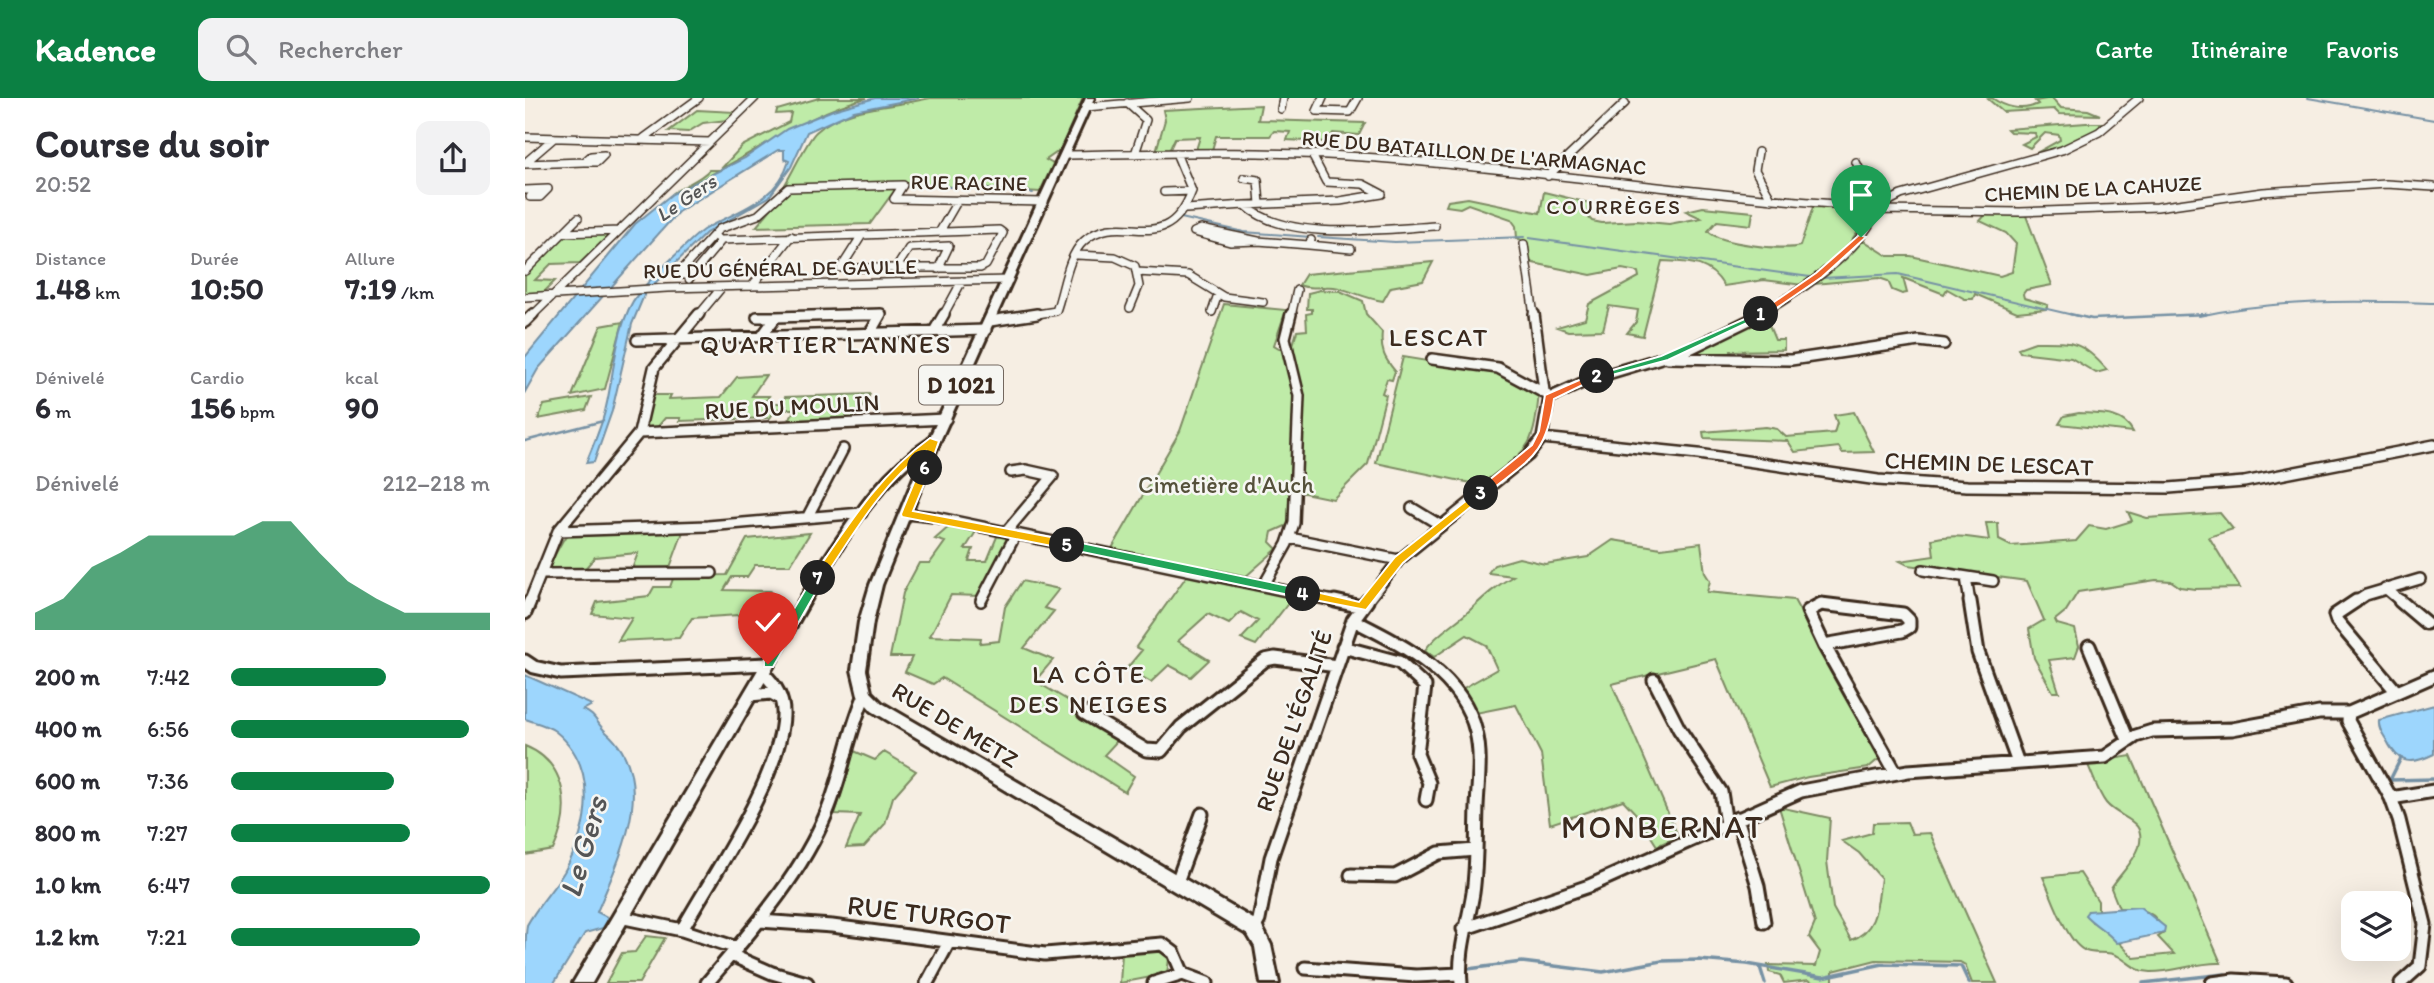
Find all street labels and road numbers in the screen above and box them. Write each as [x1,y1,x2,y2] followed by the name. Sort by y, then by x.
[1301,125,1647,180] street label: RUE DU BATAILLON DE L'ARMAGNAC
[910,169,1028,196] street label: RUE RACINE
[1984,170,2202,207] street label: CHEMIN DE LA CAHUZE
[643,254,917,283] street label: RUE DU GÉNÉRAL DE GAULLE
[919,366,1003,404] road number: D 1021
[704,387,880,426] street label: RUE DU MOULIN
[1884,445,2094,482] street label: CHEMIN DE LESCAT
[1249,626,1338,815] street label: RUE DE L'ÉGALITÉ
[887,676,1024,774] street label: RUE DE METZ
[845,887,1013,941] street label: RUE TURGOT

